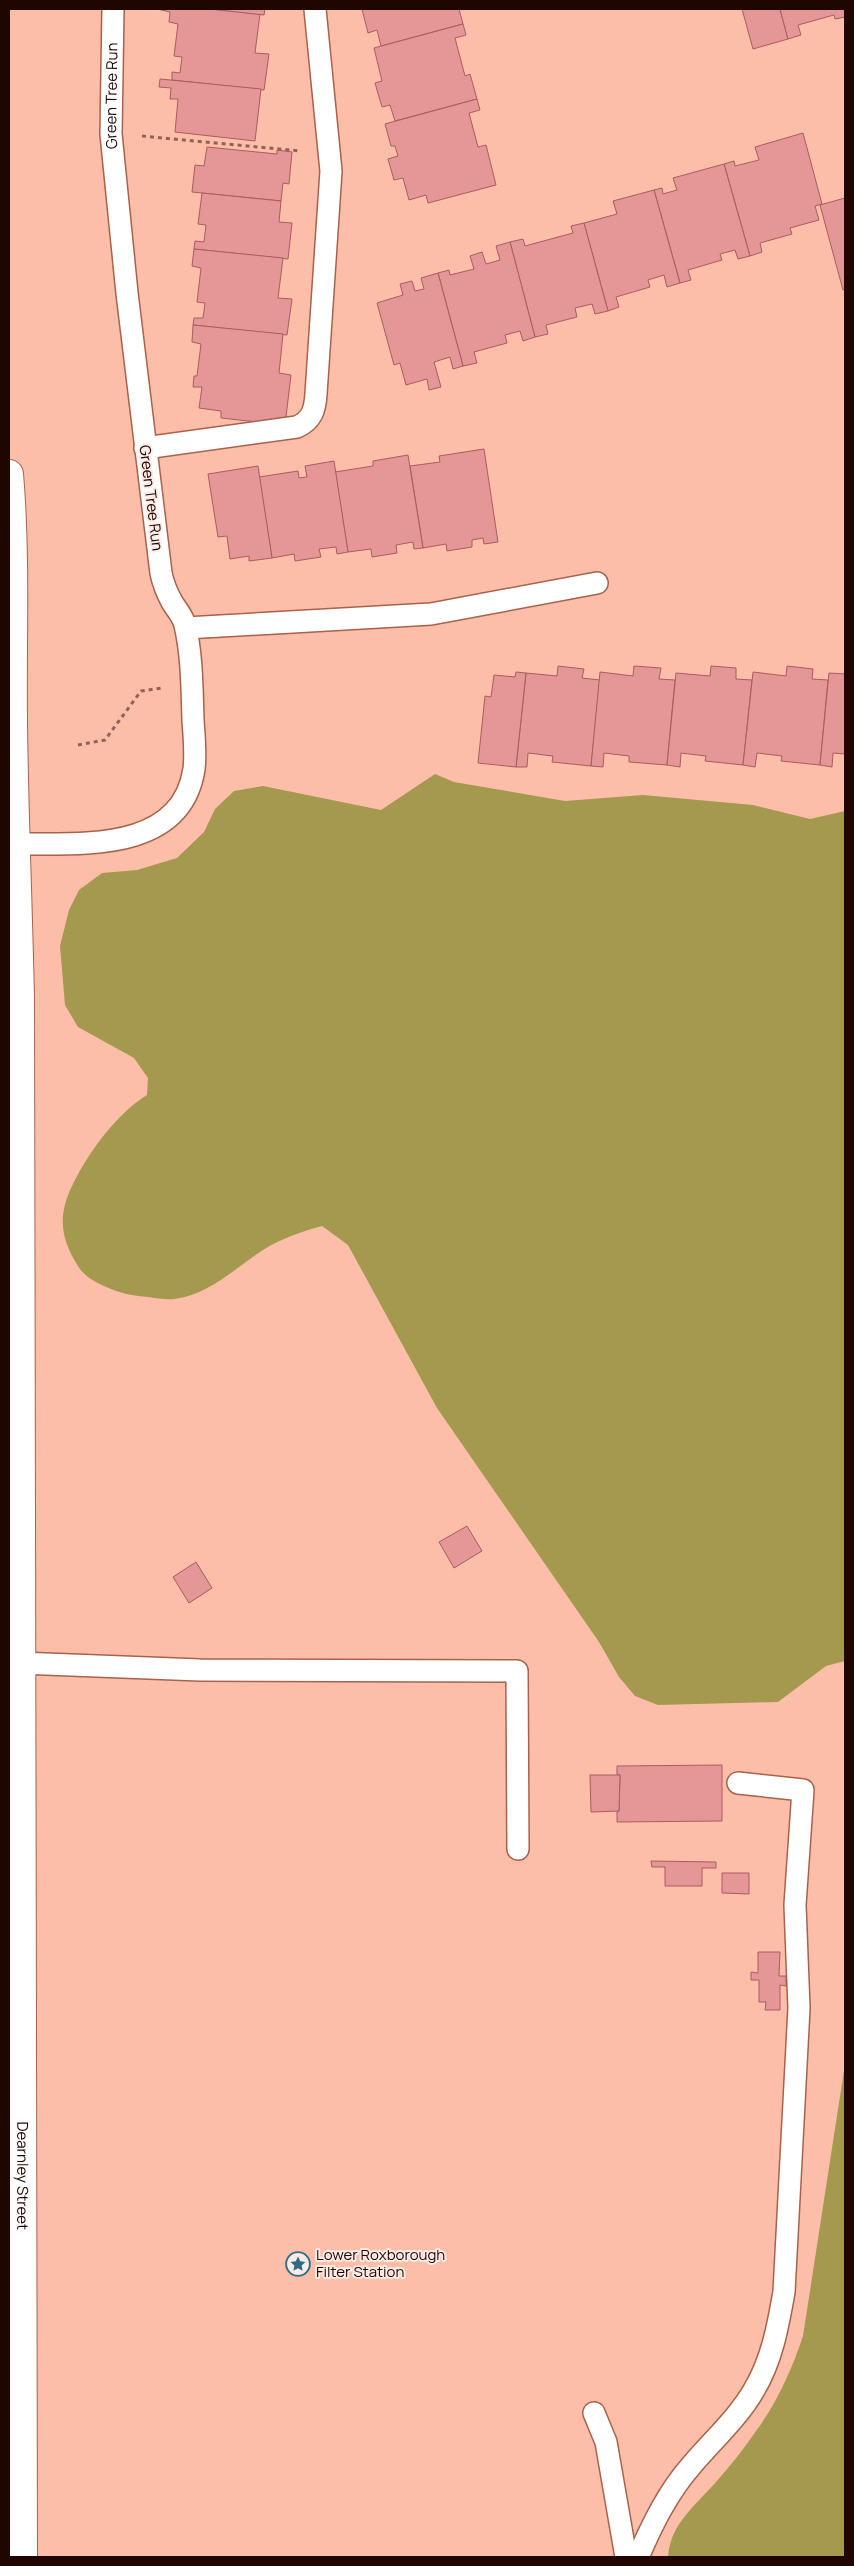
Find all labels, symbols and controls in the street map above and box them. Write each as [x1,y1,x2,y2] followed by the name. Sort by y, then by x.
[100,42,122,150] street label: Green Tree Run
[135,444,168,552] street label: Green Tree Run
[12,2121,33,2230] street label: Dearnley Street
[316,2244,445,2282] place label: Lower Roxborough Filter Station
[285,2251,311,2277] place icon: Lower Roxborough Filter Station

